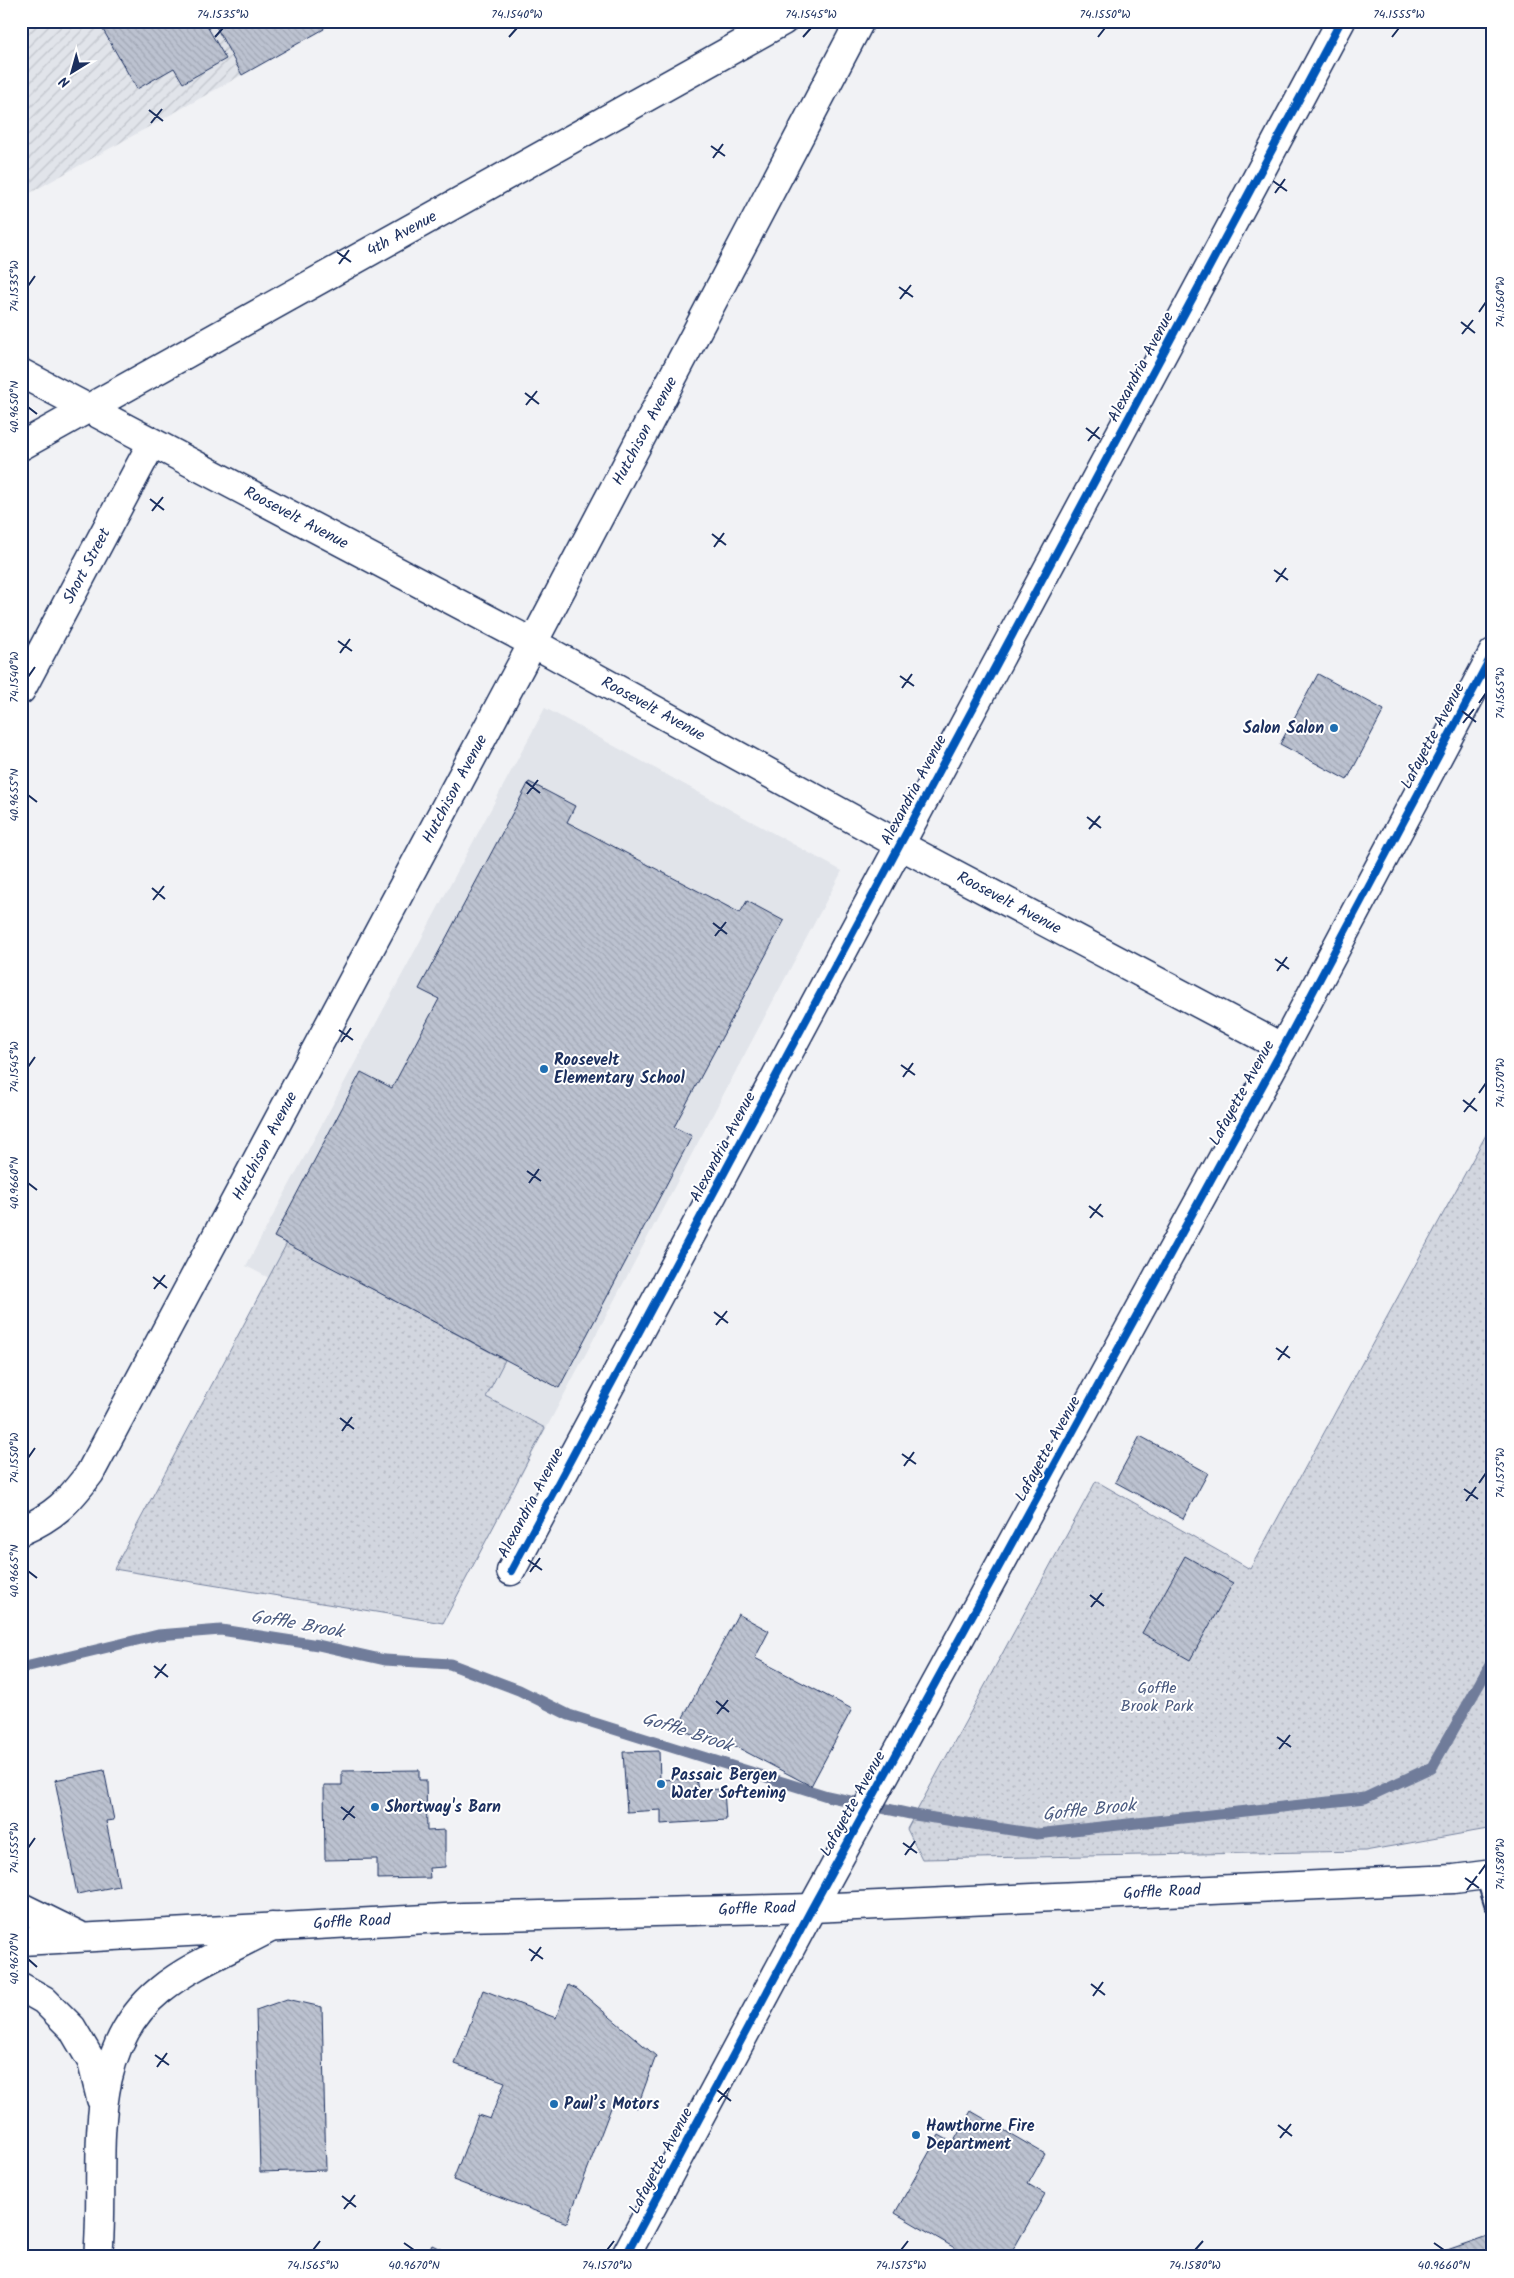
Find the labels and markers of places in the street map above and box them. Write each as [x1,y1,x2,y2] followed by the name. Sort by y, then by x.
[1243,716,1324,741] place label: Salon Salon
[1328,722,1340,734] marker: Salon Salon
[554,1048,686,1091] place label: Roosevelt Elementary School
[538,1063,550,1075] marker: Roosevelt Elementary School
[671,1763,786,1806] place label: Passaic Bergen Water Softening
[655,1778,667,1790] marker: Passaic Bergen Water Softening
[385,1795,501,1820] place label: Shortway's Barn
[369,1801,381,1813] marker: Shortway's Barn
[564,2092,660,2117] place label: Paul’s Motors
[548,2098,560,2110] marker: Paul’s Motors
[926,2114,1035,2157] place label: Hawthorne Fire Department
[910,2129,922,2141] marker: Hawthorne Fire Department

